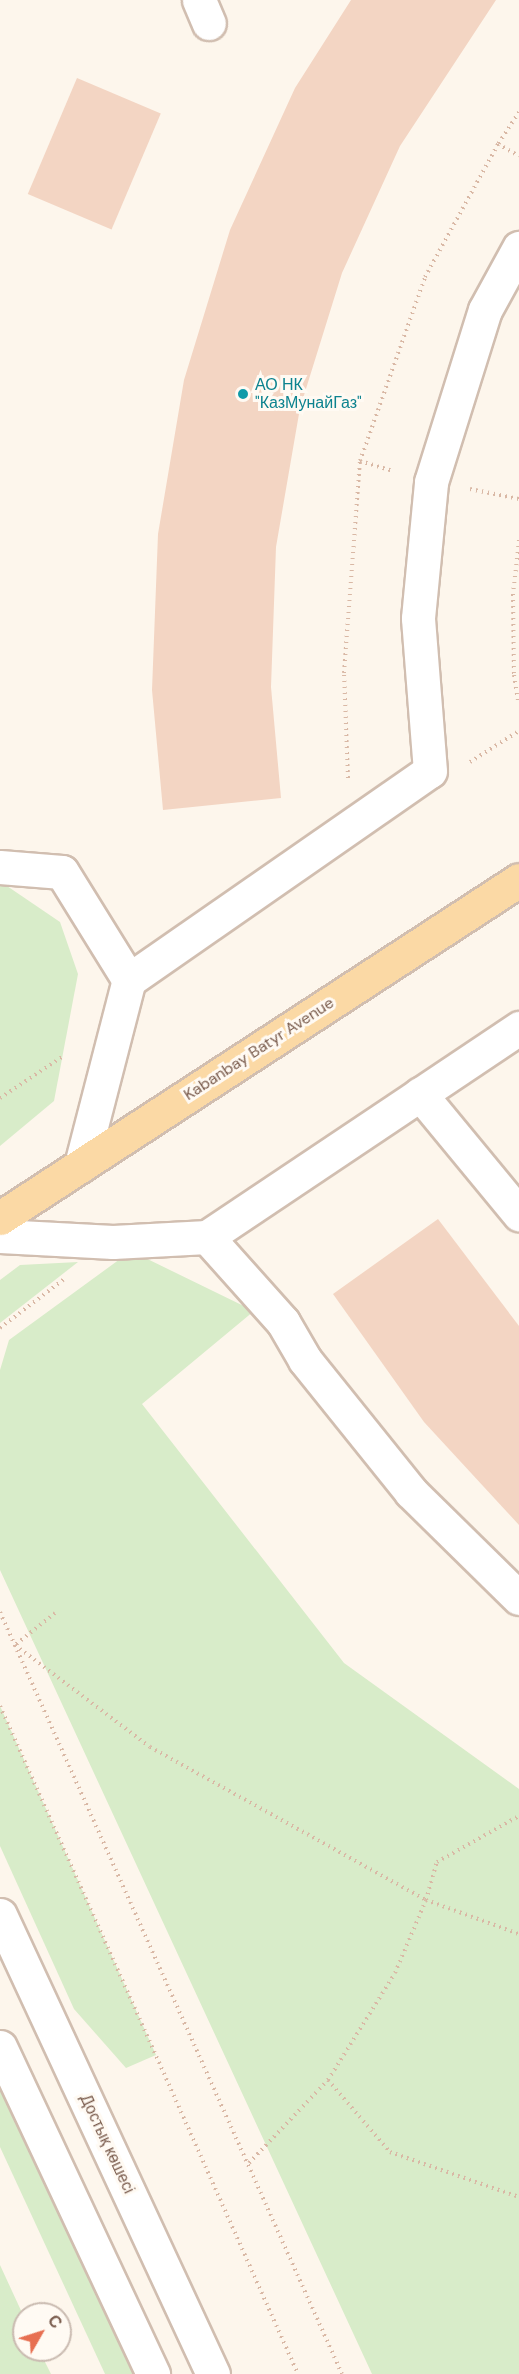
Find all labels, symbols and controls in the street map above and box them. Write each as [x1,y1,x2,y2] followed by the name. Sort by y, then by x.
[255,375,362,413] place label: АО НК "КазМунайГаз"
[236,387,250,401] marker: АО НК "КазМунайГаз"
[180,993,338,1105] street label: Kabanbay Batyr Avenue
[76,2091,138,2197] street label: Достық көшесі
[12,2302,72,2362] north arrow
[43,2311,67,2333] text: С

